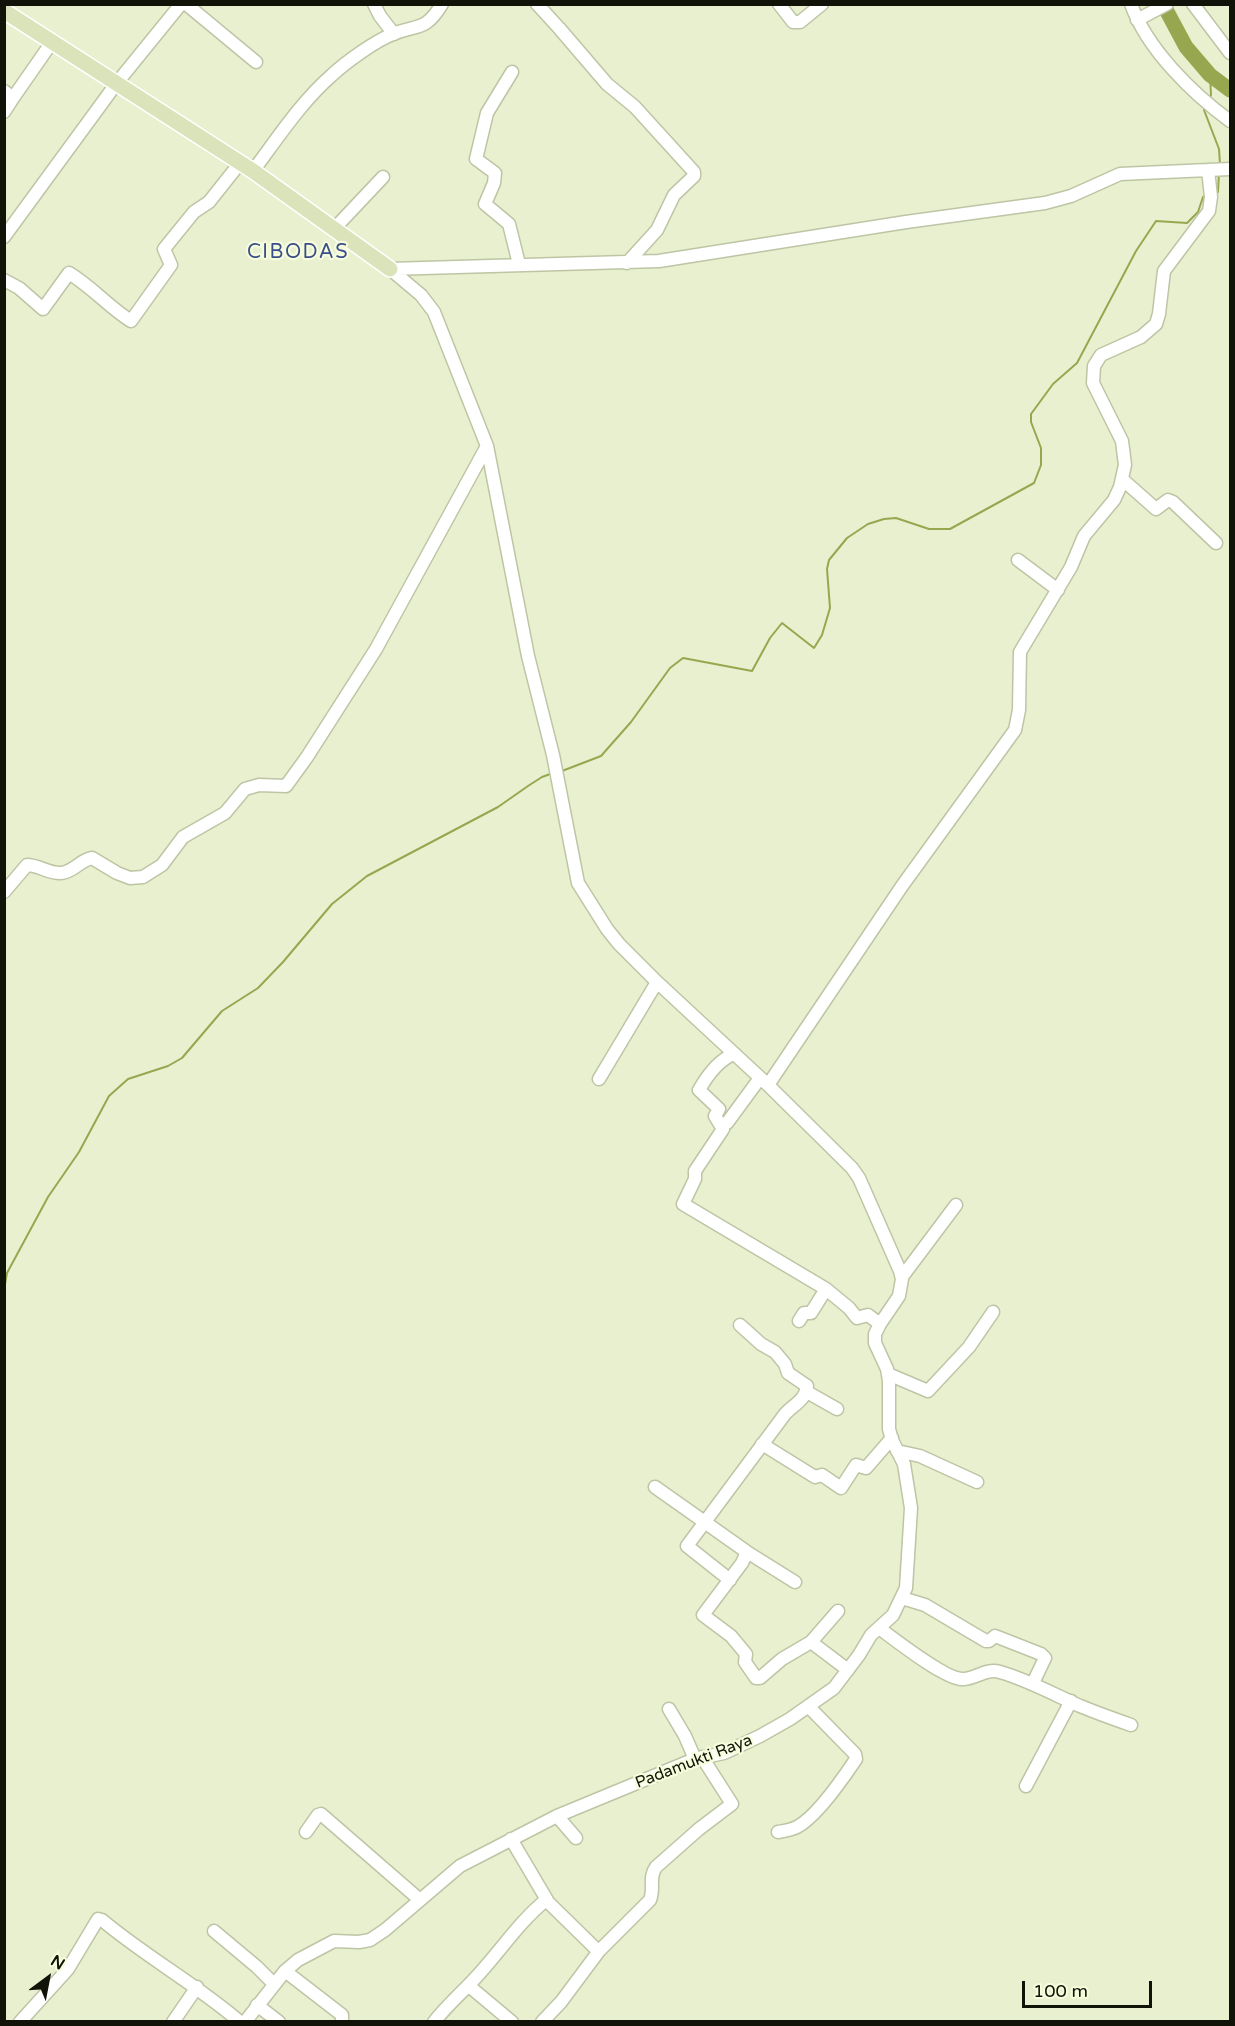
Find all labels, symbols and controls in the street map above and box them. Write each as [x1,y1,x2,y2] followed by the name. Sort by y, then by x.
[247,241,349,265] district label: CIBODAS
[633,1731,755,1793] street label: Padamukti Raya
[18,1948,78,2008] north arrow
[47,1951,68,1975] text: N
[1025,1969,1156,2007] scale bar
[1033,1980,1088,2002] text: 100 m

